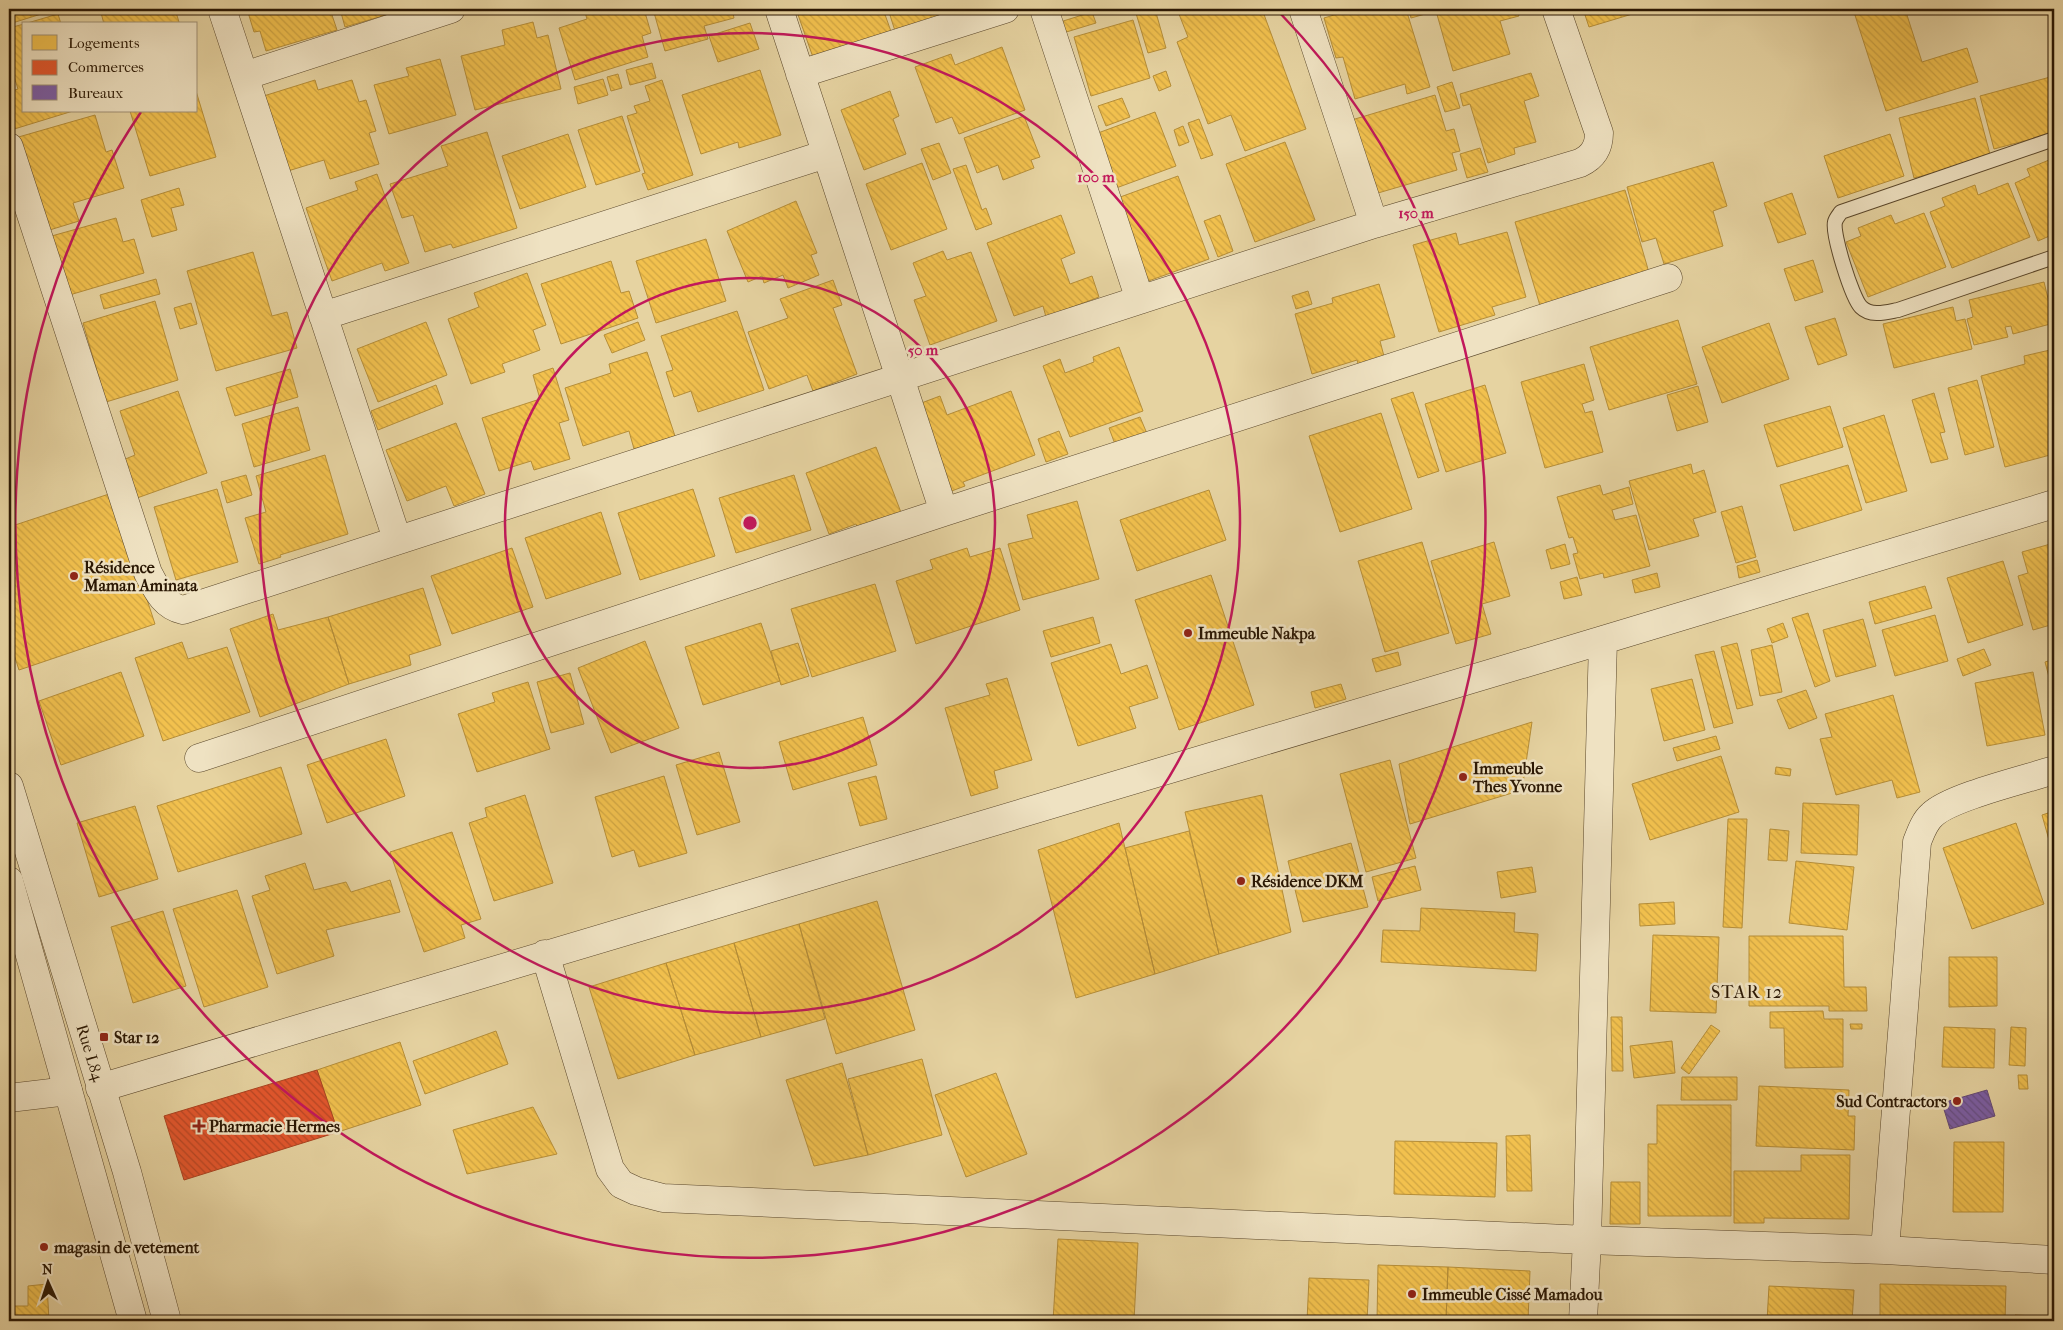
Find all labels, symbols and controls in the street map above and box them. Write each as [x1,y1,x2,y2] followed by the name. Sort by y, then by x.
[22,22,198,112] legend
[68,34,140,52] text: Logements
[68,58,144,76] text: Commerces
[68,84,123,102] text: Bureaux
[1077,168,1115,186] text: 100 m
[1398,204,1434,222] text: 150 m
[908,341,939,359] text: 50 m
[741,514,759,532] centre of rings
[83,558,198,595] place label: Résidence Maman Aminata
[68,570,80,582] marker: Résidence Maman Aminata
[1198,624,1316,644] place label: Immeuble Nakpa
[1182,627,1194,639] marker: Immeuble Nakpa
[1472,759,1562,796] place label: Immeuble Thes Yvonne
[1457,771,1469,783] marker: Immeuble Thes Yvonne
[1251,872,1364,891] place label: Résidence DKM
[1235,875,1247,887] marker: Résidence DKM
[1711,982,1783,1003] district label: STAR 12
[73,1022,108,1084] street label: Rue L84
[114,1028,160,1047] place label: Star 12
[98,1031,110,1043] marker: Star 12
[1836,1092,1947,1111] place label: Sud Contractors
[1951,1095,1963,1107] marker: Sud Contractors
[209,1117,340,1136] place label: Pharmacie Hermes
[193,1120,205,1132] marker: Pharmacie Hermes
[53,1238,200,1258] place label: magasin de vetement
[38,1241,50,1253] marker: magasin de vetement
[22,1258,72,1308] north arrow
[42,1261,53,1278] text: N
[1422,1285,1603,1304] place label: Immeuble Cissé Mamadou
[1406,1288,1418,1300] marker: Immeuble Cissé Mamadou

